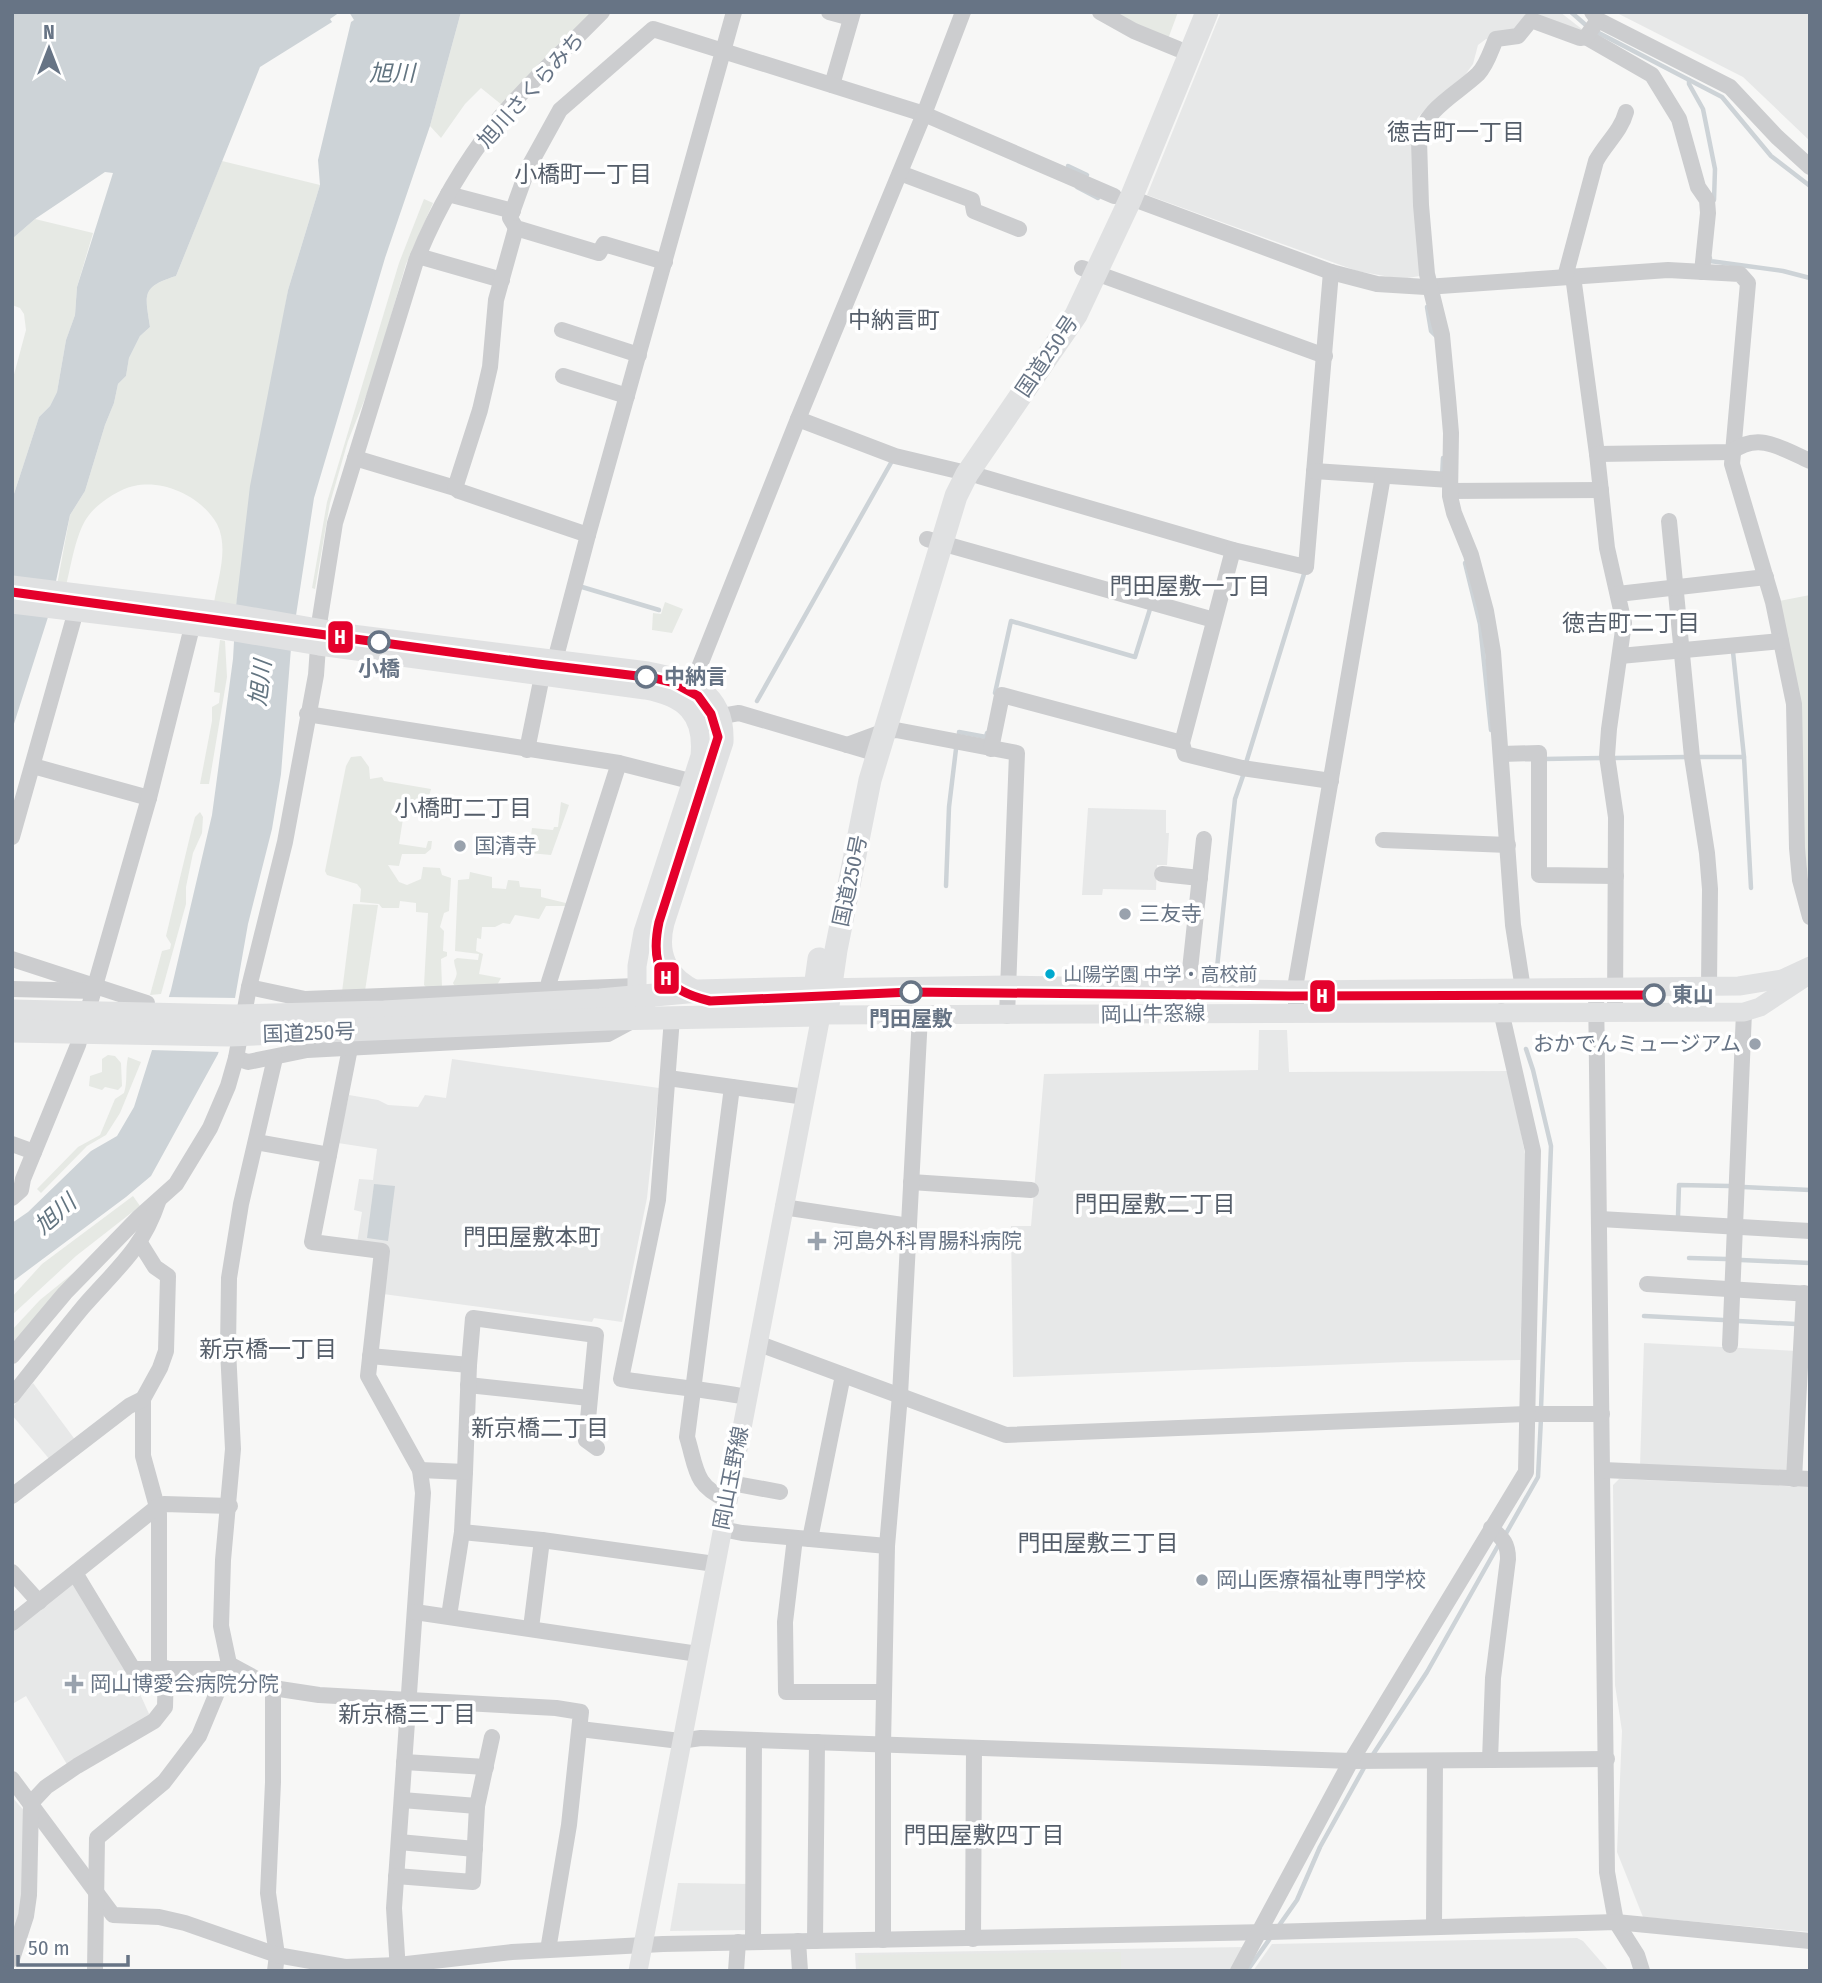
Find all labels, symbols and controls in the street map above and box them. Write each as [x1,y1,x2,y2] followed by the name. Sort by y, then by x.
[14,14,84,84] north arrow
[43,21,55,44] text: N
[472,27,590,153] street label: 旭川さくらみち
[369,59,418,87] water label: 旭川
[1387,118,1525,146] district label: 徳吉町一丁目
[514,160,652,188] district label: 小橋町一丁目
[848,306,940,334] district label: 中納言町
[1010,310,1084,402] street label: 国道250号
[1110,572,1271,600] district label: 門田屋敷一丁目
[1562,609,1700,637] district label: 徳吉町二丁目
[327,620,354,654] line badge: H
[334,626,346,649] text: H
[368,631,390,653] marker: 小橋
[243,655,277,708] water label: 旭川
[358,656,400,682] place label: 小橋
[664,664,727,690] place label: 中納言
[635,666,657,688] marker: 中納言
[394,794,532,822] district label: 小橋町二丁目
[474,833,537,859] place label: 国清寺
[828,833,872,929] street label: 国道250号
[452,838,468,854] marker: 国清寺
[1139,901,1202,927] place label: 三友寺
[1117,906,1133,922] marker: 三友寺
[653,961,680,995] line badge: H
[1063,963,1257,986] place label: 山陽学園 中学・高校前
[660,967,672,990] text: H
[1043,967,1057,981] marker: 山陽学園 中学・高校前
[1309,979,1336,1013] line badge: H
[900,981,922,1003] marker: 門田屋敷
[1672,982,1714,1008] place label: 東山
[1643,984,1665,1006] marker: 東山
[1316,985,1328,1008] text: H
[1100,1000,1206,1028] street label: 岡山牛窓線
[869,1006,953,1032] place label: 門田屋敷
[262,1018,356,1048] street label: 国道250号
[1533,1031,1741,1057] place label: おかでんミュージアム
[1747,1036,1763,1052] marker: おかでんミュージアム
[28,1186,84,1240] water label: 旭川
[1075,1190,1236,1218] district label: 門田屋敷二丁目
[463,1223,601,1251] district label: 門田屋敷本町
[833,1228,1022,1254] place label: 河島外科胃腸科病院
[807,1231,827,1251] marker: 河島外科胃腸科病院
[199,1335,337,1363] district label: 新京橋一丁目
[471,1414,609,1442] district label: 新京橋二丁目
[708,1424,754,1532] street label: 岡山玉野線
[1018,1529,1179,1557] district label: 門田屋敷三丁目
[1216,1567,1426,1593] place label: 岡山医療福祉専門学校
[1194,1572,1210,1588] marker: 岡山医療福祉専門学校
[90,1671,279,1697] place label: 岡山博愛会病院分院
[64,1674,84,1694] marker: 岡山博愛会病院分院
[338,1700,476,1728] district label: 新京橋三丁目
[904,1821,1065,1849] district label: 門田屋敷四丁目
[18,1924,128,1968] scale bar
[28,1935,70,1961] text: 50 m

